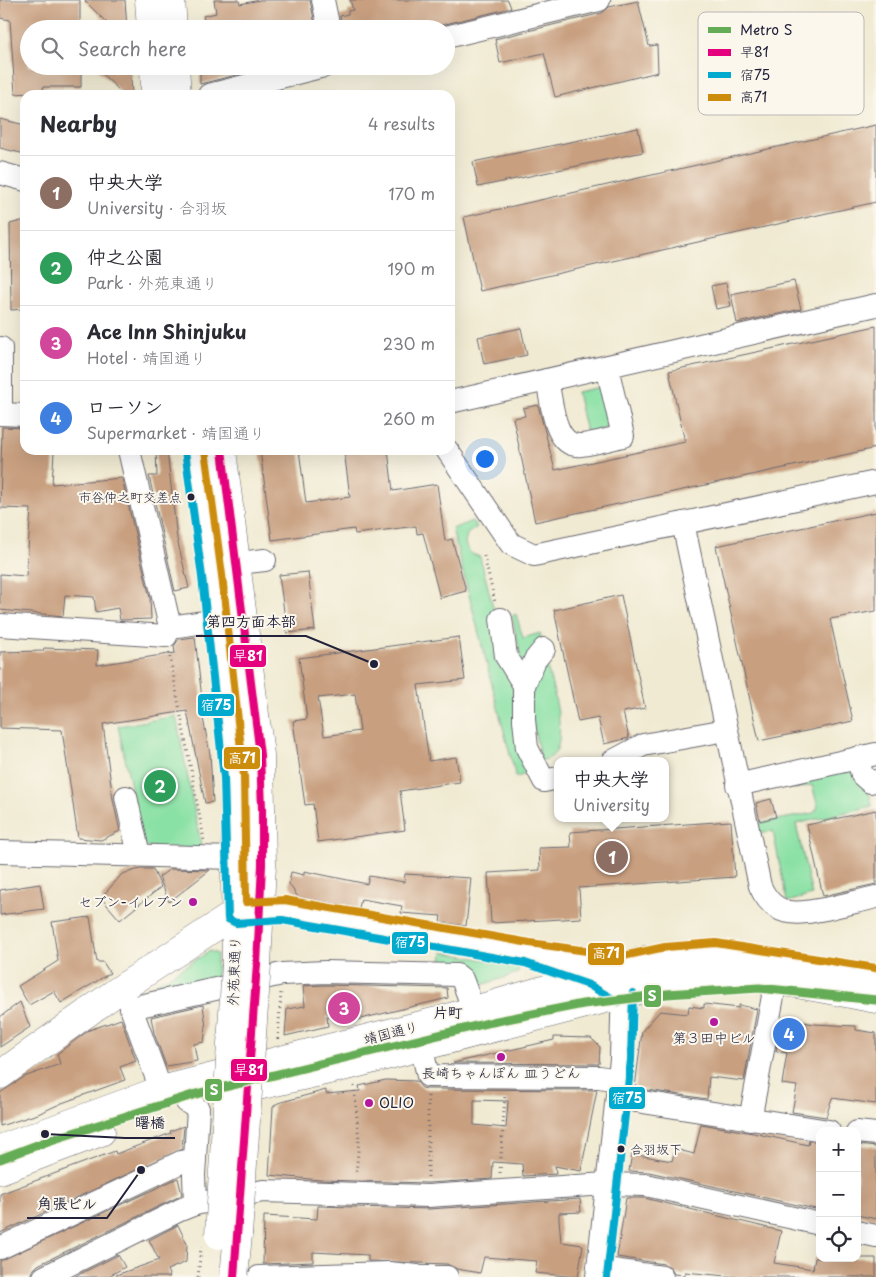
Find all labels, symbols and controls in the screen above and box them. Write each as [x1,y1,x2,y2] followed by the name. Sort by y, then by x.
[698,12,864,115] legend
[740,19,792,40] text: Metro S
[20,20,455,75] search box
[38,34,66,62] icon: search
[78,34,187,62] text: Search here
[740,41,769,62] text: 早81
[740,64,770,85] text: 宿75
[740,86,767,107] text: 高71
[40,107,117,139] text: Nearby
[368,111,435,135] text: 4 results
[87,167,163,195] text: 中央大学
[52,181,60,205] text: 1
[389,181,435,205] text: 170 m
[87,195,227,219] text: University · 合羽坂
[87,242,163,270] text: 仲之公園
[50,256,62,280] text: 2
[387,256,435,280] text: 190 m
[87,270,218,294] text: Park · 外苑東通り
[87,317,247,345] text: Ace Inn Shinjuku
[51,331,61,355] text: 3
[383,331,435,355] text: 230 m
[87,345,206,369] text: Hotel · 靖国通り
[87,392,163,420] text: ローソン
[51,406,61,430] text: 4
[383,406,435,430] text: 260 m
[87,420,265,444] text: Supermarket · 靖国通り
[472,446,498,472] your location
[78,487,182,506] place label: 市谷仲之町交差点
[186,492,196,502] marker: 市谷仲之町交差点
[196,606,306,636] callout: 第四方面本部
[206,609,296,632] text: 第四方面本部
[229,644,267,668] line badge: 早81
[233,645,263,666] text: 早81
[197,693,235,717] line badge: 宿75
[201,694,231,715] text: 宿75
[223,746,261,770] line badge: 高71
[228,747,256,768] text: 高71
[554,757,669,822] popup
[573,764,649,792] text: 中央大学
[144,767,176,805] pin: 2
[573,792,650,816] text: University
[596,838,628,876] pin: 1
[78,891,183,912] place label: セブン-イレブン
[187,896,199,908] marker: セブン-イレブン
[391,931,429,955] line badge: 宿75
[395,931,425,952] text: 宿75
[222,936,245,1006] street label: 外苑東通り
[587,942,625,966] line badge: 高71
[592,942,620,963] text: 高71
[643,984,662,1008] line badge: S
[648,985,657,1006] text: S
[328,989,360,1027] pin: 3
[433,1000,463,1023] district label: 片町
[773,1015,805,1053] pin: 4
[361,1016,421,1049] street label: 靖国通り
[708,1016,720,1028] marker: 第３田中ビル
[672,1027,756,1048] place label: 第３田中ビル
[495,1051,507,1063] marker: 長崎ちゃんぽん 皿うどん
[230,1058,268,1082] line badge: 早81
[234,1059,264,1080] text: 早81
[422,1062,580,1083] place label: 長崎ちゃんぽん 皿うどん
[204,1078,223,1102] line badge: S
[210,1079,219,1100] text: S
[608,1086,646,1110] line badge: 宿75
[612,1087,642,1108] text: 宿75
[379,1092,414,1113] place label: OLIO
[363,1097,375,1109] marker: OLIO
[125,1108,175,1138] callout: 曙橋
[135,1110,165,1133] text: 曙橋
[816,1127,861,1262] map controls
[816,1127,861,1172] button: +
[630,1139,682,1158] place label: 合羽坂下
[616,1144,626,1154] marker: 合羽坂下
[816,1172,861,1217] button: −
[27,1188,107,1218] callout: 角張ビル
[37,1191,97,1214] text: 角張ビル
[816,1217,861,1262] button: locate

